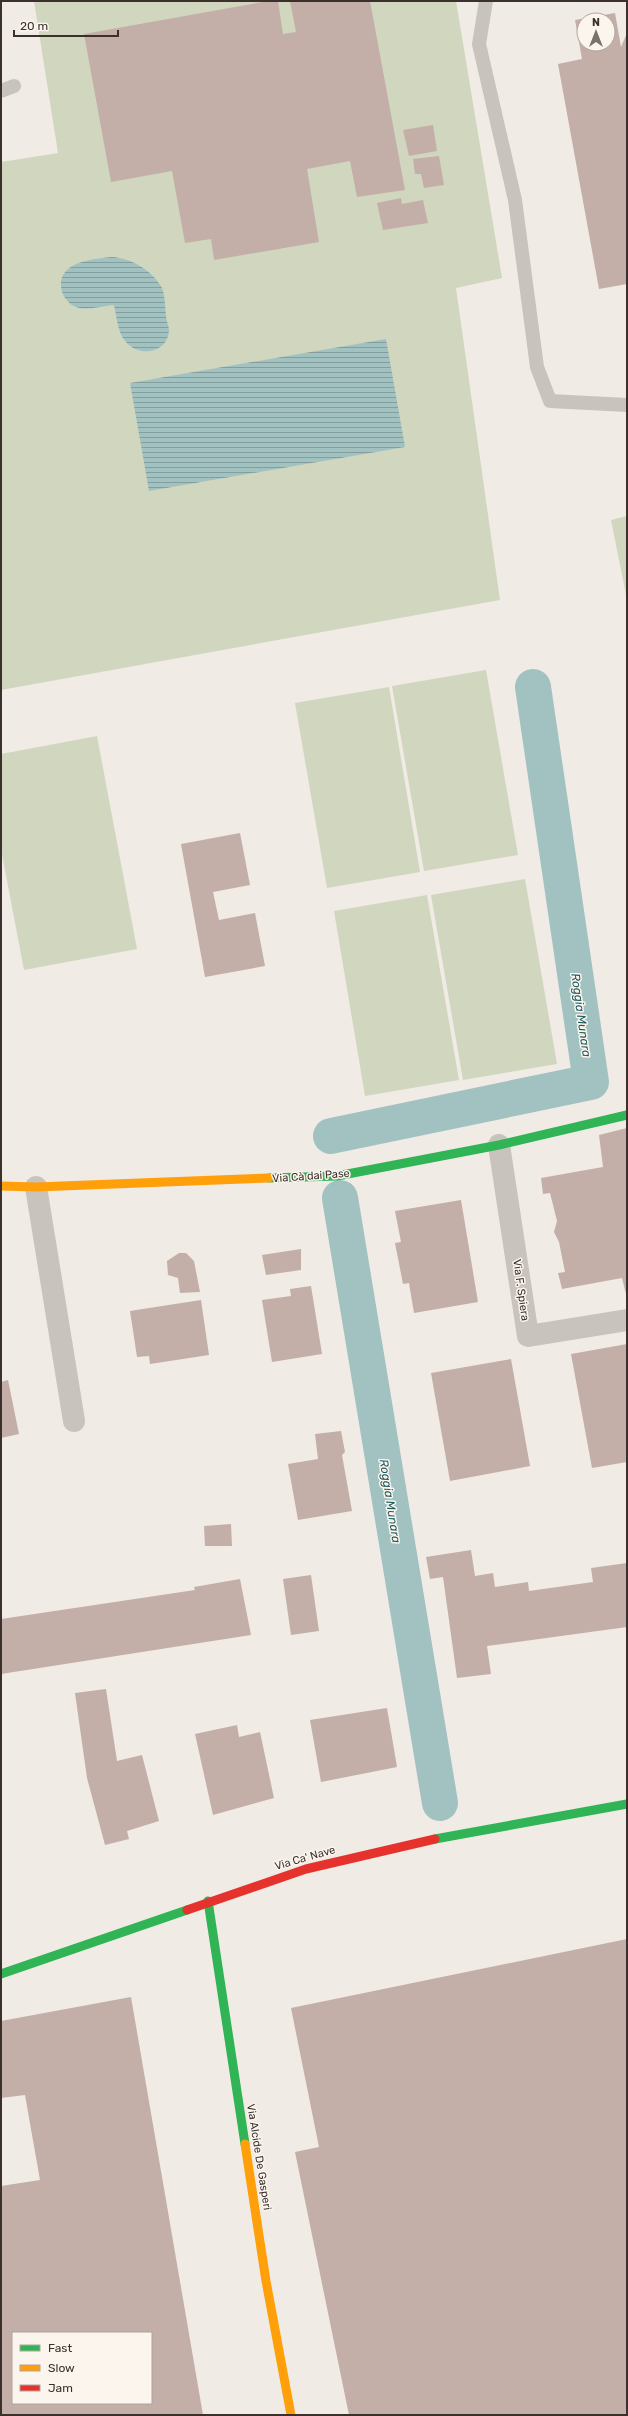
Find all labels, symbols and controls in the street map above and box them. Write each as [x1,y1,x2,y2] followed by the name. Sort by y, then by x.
[14,12,118,38] scale bar
[576,12,616,52] north arrow
[592,16,600,29] text: N
[20,19,48,33] text: 20 m
[568,972,594,1058] water label: Roggia Munara
[272,1167,350,1185] street label: Via Cà dai Pase
[510,1258,532,1322] street label: Via F. Spiera
[376,1458,404,1544] water label: Roggia Munara
[273,1843,337,1873] street label: Via Ca' Nave
[244,2103,274,2211] street label: Via Alcide De Gasperi
[12,2332,152,2404] legend
[48,2341,72,2355] text: Fast
[48,2361,75,2375] text: Slow
[48,2381,73,2395] text: Jam

